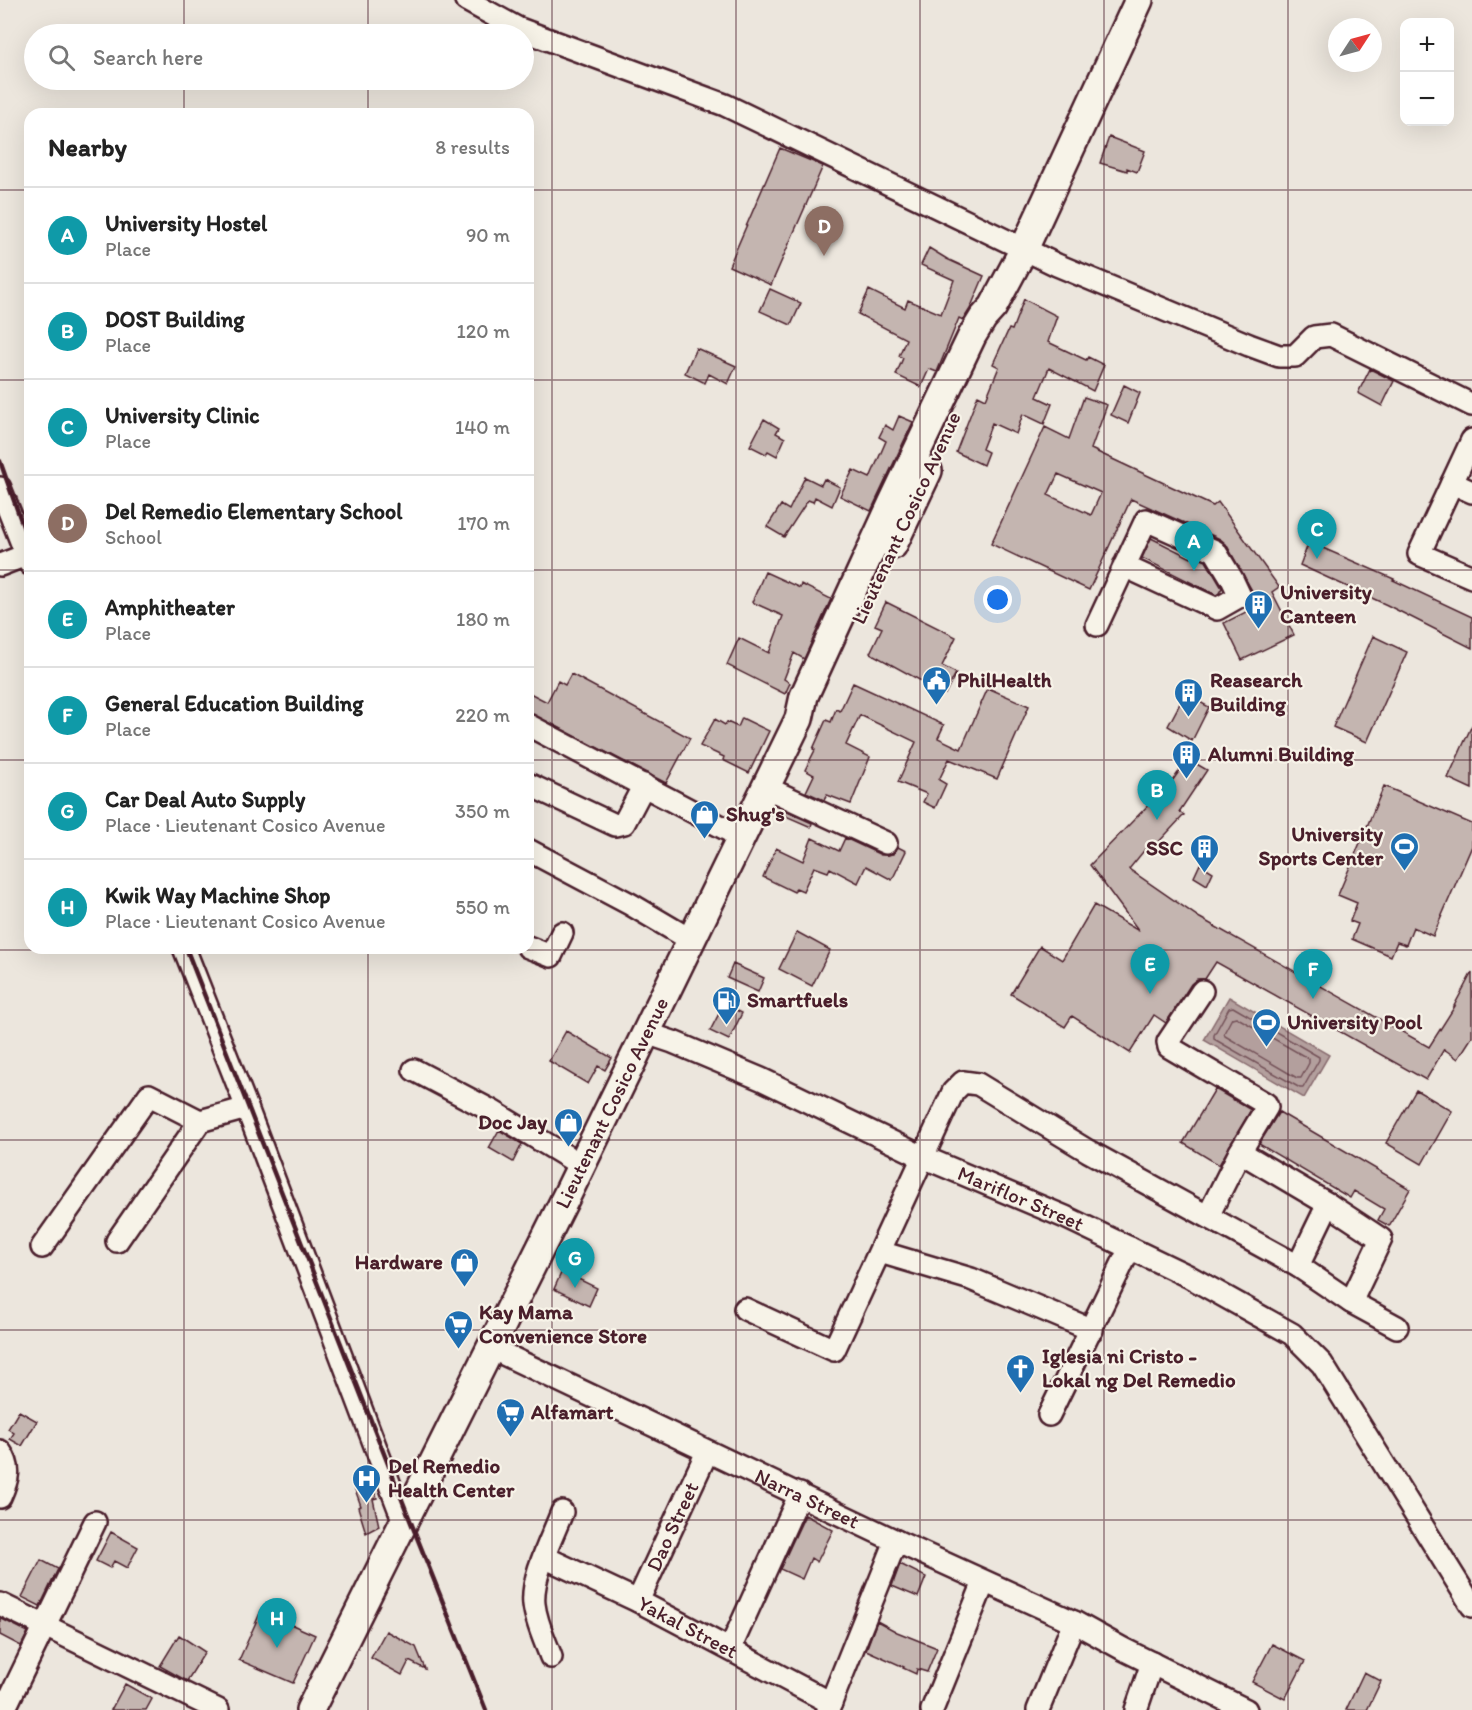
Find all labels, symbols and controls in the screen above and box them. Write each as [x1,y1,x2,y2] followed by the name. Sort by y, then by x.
[1328,18,1382,72] north arrow
[1400,18,1454,126] map controls
[1400,18,1454,72] button: +
[24,24,534,90] search box
[45,41,78,74] icon: search
[93,44,203,71] text: Search here
[1400,72,1454,126] button: −
[48,131,127,163] text: Nearby
[435,135,510,159] text: 8 results
[804,206,844,256] pin: D
[105,210,267,237] text: University Hostel
[61,223,74,247] text: A
[466,223,510,247] text: 90 m
[105,237,151,261] text: Place
[105,306,245,333] text: DOST Building
[61,319,74,343] text: B
[457,319,510,343] text: 120 m
[105,333,151,357] text: Place
[105,402,260,429] text: University Clinic
[845,408,966,628] street label: Lieutenant Cosico Avenue
[61,415,74,439] text: C
[455,415,510,439] text: 140 m
[105,429,151,453] text: Place
[105,498,402,525] text: Del Remedio Elementary School
[1298,510,1336,559] pin: C
[61,511,74,535] text: D
[457,511,510,535] text: 170 m
[1174,522,1214,571] pin: A
[105,525,162,549] text: School
[1280,579,1373,628] place label: University Canteen
[983,585,1012,614] your location
[1243,588,1275,630] building icon: University Canteen
[105,594,235,621] text: Amphitheater
[62,607,73,631] text: E
[456,607,510,631] text: 180 m
[105,621,151,645] text: Place
[920,664,952,706] public building icon: PhilHealth
[957,667,1052,692] place label: PhilHealth
[1210,667,1303,717] place label: Reasearch Building
[1173,676,1205,718] building icon: Reasearch Building
[105,690,363,717] text: General Education Building
[62,703,73,727] text: F
[455,703,510,727] text: 220 m
[105,717,151,741] text: Place
[1171,738,1203,780] building icon: Alumni Building
[1207,741,1355,767] place label: Alumni Building
[1138,770,1176,820] pin: B
[105,786,305,813] text: Car Deal Auto Supply
[689,798,721,840] shop icon: Shug's
[61,799,74,823] text: G
[455,799,510,823] text: 350 m
[726,801,785,827] place label: Shug's
[105,813,385,837] text: Place · Lieutenant Cosico Avenue
[1258,821,1384,871] place label: University Sports Center
[1388,830,1420,872] sports icon: University Sports Center
[1188,832,1220,874] building icon: SSC
[1146,835,1183,860] place label: SSC
[105,882,330,909] text: Kwik Way Machine Shop
[61,895,74,919] text: H
[455,895,510,919] text: 550 m
[105,909,385,933] text: Place · Lieutenant Cosico Avenue
[1130,944,1170,994] pin: E
[1294,950,1332,999] pin: F
[710,984,742,1026] fuel station icon: Smartfuels
[747,987,848,1012] place label: Smartfuels
[549,993,673,1212] street label: Lieutenant Cosico Avenue
[1250,1006,1282,1048] sports icon: University Pool
[1287,1009,1423,1035] place label: University Pool
[552,1106,584,1148] shop icon: Doc Jay
[478,1109,547,1135] place label: Doc Jay
[954,1160,1088,1236] street label: Mariflor Street
[556,1238,594,1288] pin: G
[448,1246,480,1288] shop icon: Hardware
[355,1249,443,1274] place label: Hardware
[479,1299,647,1348] place label: Kay Mama Convenience Store
[442,1308,474,1350] supermarket icon: Kay Mama Convenience Store
[1042,1343,1236,1393] place label: Iglesia ni Cristo - Lokal ng Del Remedio
[1005,1352,1037,1394] church icon: Iglesia ni Cristo - Lokal ng Del Remedio
[494,1396,526,1438] supermarket icon: Alfamart
[530,1399,614,1424] place label: Alfamart
[388,1453,515,1502] place label: Del Remedio Health Center
[351,1462,383,1504] hospital icon: Del Remedio Health Center
[751,1463,863,1534] street label: Narra Street
[640,1478,704,1575] street label: Dao Street
[634,1590,742,1664] street label: Yakal Street
[258,1598,296,1648] pin: H

